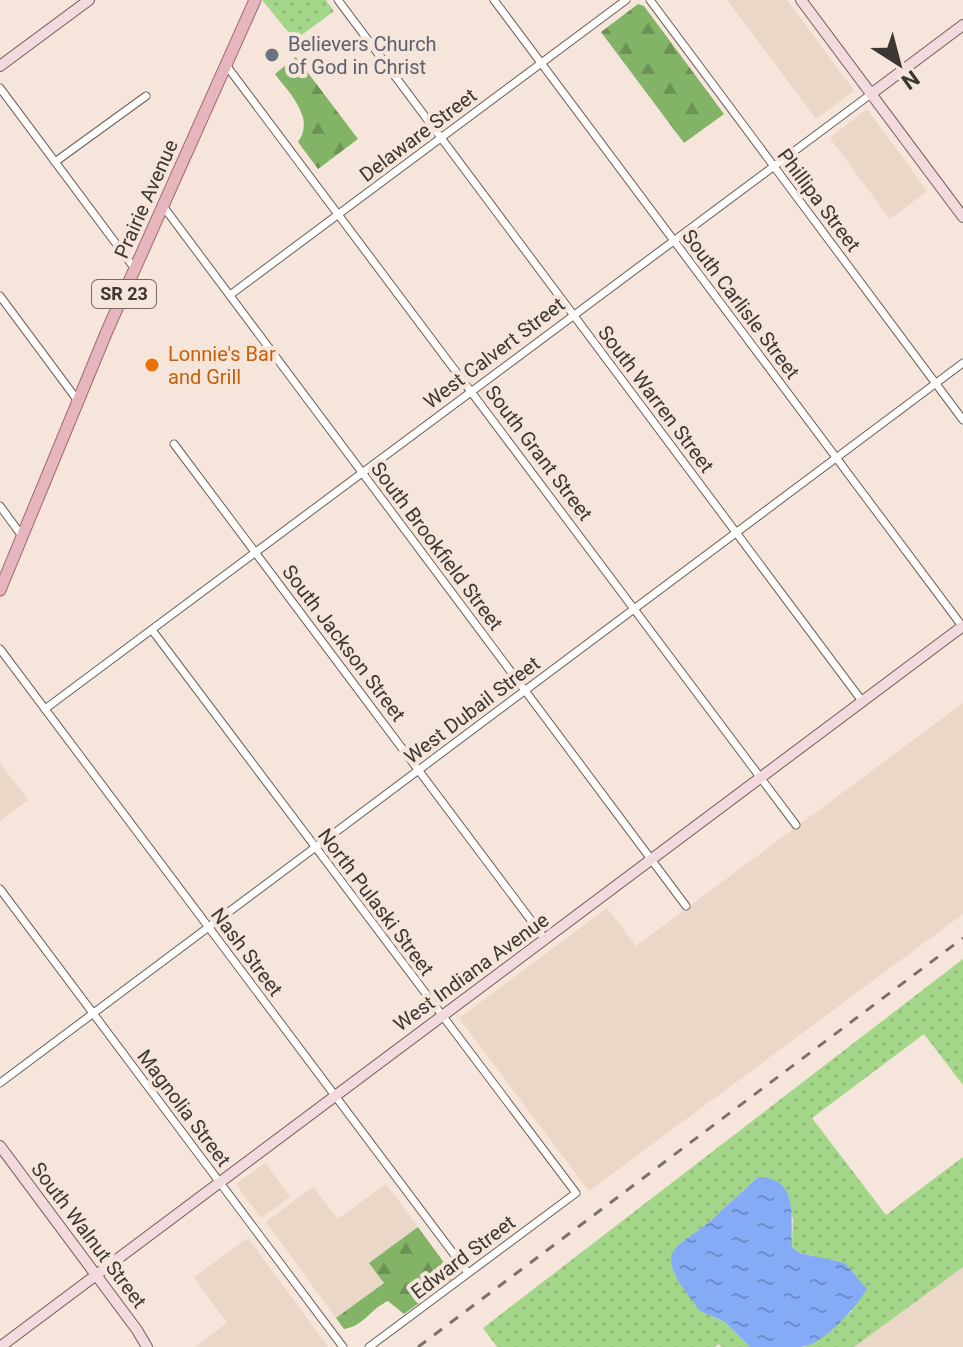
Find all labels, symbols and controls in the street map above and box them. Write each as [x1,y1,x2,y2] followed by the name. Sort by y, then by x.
[859,24,939,104] north arrow
[288,32,437,79] place label: Believers Church of God in Christ
[263,46,281,64] marker: Believers Church of God in Christ
[897,65,924,94] text: N
[355,83,481,187] street label: Delaware Street
[109,136,183,262] street label: Prairie Avenue
[772,144,866,256] street label: Phillipa Street
[677,225,805,383] street label: South Carlisle Street
[92,280,156,308] road number: SR 23
[419,292,569,414] street label: West Calvert Street
[593,321,719,477] street label: South Warren Street
[168,342,276,389] place label: Lonnie's Bar and Grill
[143,356,161,374] marker: Lonnie's Bar and Grill
[480,381,598,525] street label: South Grant Street
[366,457,508,635] street label: South Brookfield Street
[277,560,411,726] street label: South Jackson Street
[399,651,545,769] street label: West Dubail Street
[313,824,439,980] street label: North Pulaski Street
[206,903,288,1001] street label: Nash Street
[389,908,553,1036] street label: West Indiana Avenue
[132,1045,236,1171] street label: Magnolia Street
[26,1157,152,1313] street label: South Walnut Street
[406,1210,520,1304] street label: Edward Street

